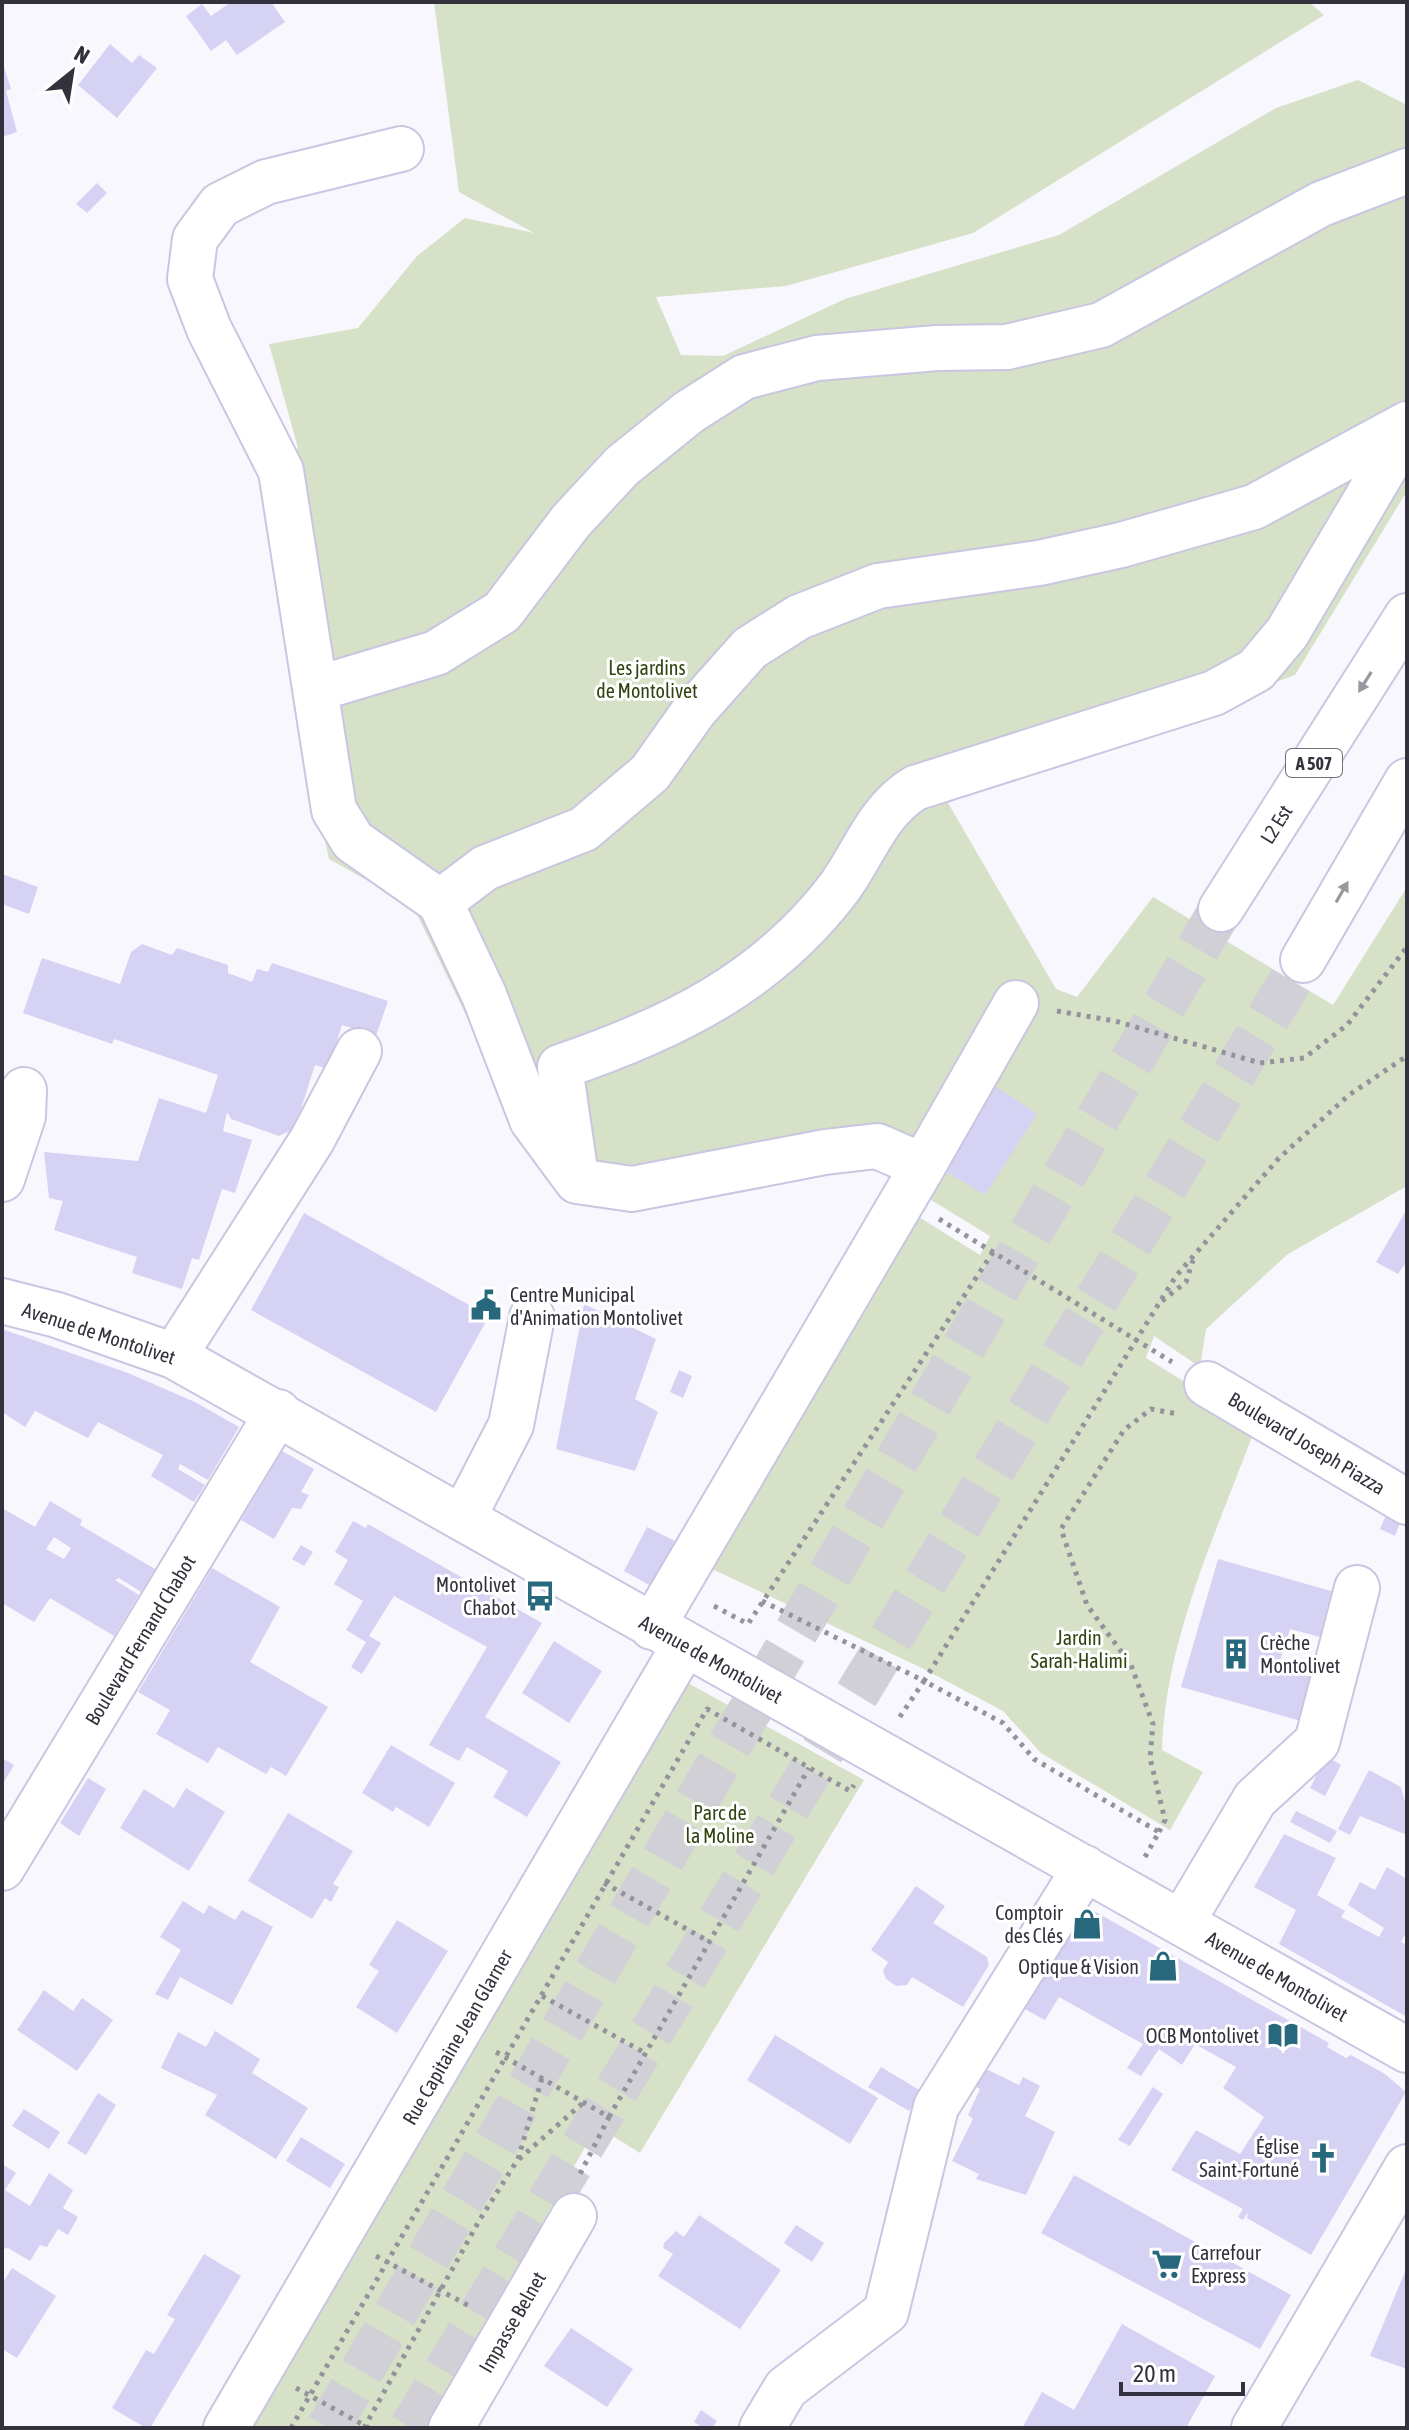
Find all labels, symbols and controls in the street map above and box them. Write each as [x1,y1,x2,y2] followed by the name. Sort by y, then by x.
[32,32,112,112] north arrow
[70,40,94,69] text: N
[596,656,698,702] park label: Les jardins de Montolivet
[1359,671,1373,693] one-way arrow
[1286,749,1342,777] road number: A 507
[1255,800,1297,848] street label: L2 Est
[1335,881,1349,904] one-way arrow
[510,1283,683,1329] place label: Centre Municipal d'Animation Montolivet
[469,1288,503,1322] public building icon: Centre Municipal d'Animation Montolivet
[20,1297,179,1369] street label: Avenue de Montolivet
[1224,1387,1390,1499] street label: Boulevard Joseph Piazza
[80,1551,200,1729] street label: Boulevard Fernand Chabot
[436,1573,516,1619] place label: Montolivet Chabot
[523,1579,557,1613] bus stop icon: Montolivet Chabot
[636,1610,787,1708] street label: Avenue de Montolivet
[1030,1626,1128,1672] park label: Jardin Sarah-Halimi
[1260,1631,1340,1677] place label: Crèche Montolivet
[1219,1637,1253,1671] building icon: Crèche Montolivet
[686,1801,754,1847] park label: Parc de la Moline
[995,1901,1064,1947] place label: Comptoir des Clés
[1070,1907,1104,1941] shop icon: Comptoir des Clés
[1202,1926,1352,2026] street label: Avenue de Montolivet
[398,1945,517,2129] street label: Rue Capitaine Jean Glarner
[1146,1949,1180,1983] shop icon: Optique & Vision
[1018,1955,1139,1978] place label: Optique & Vision
[1266,2018,1300,2052] library icon: OCB Montolivet
[1146,2024,1259,2047] place label: OCB Montolivet
[1199,2135,1299,2181] place label: Église Saint-Fortuné
[1306,2141,1340,2175] church icon: Église Saint-Fortuné
[1191,2241,1262,2287] place label: Carrefour Express
[1150,2247,1184,2281] supermarket icon: Carrefour Express
[474,2267,550,2377] street label: Impasse Belnet
[1121,2346,1243,2396] scale bar
[1133,2360,1176,2387] text: 20 m

